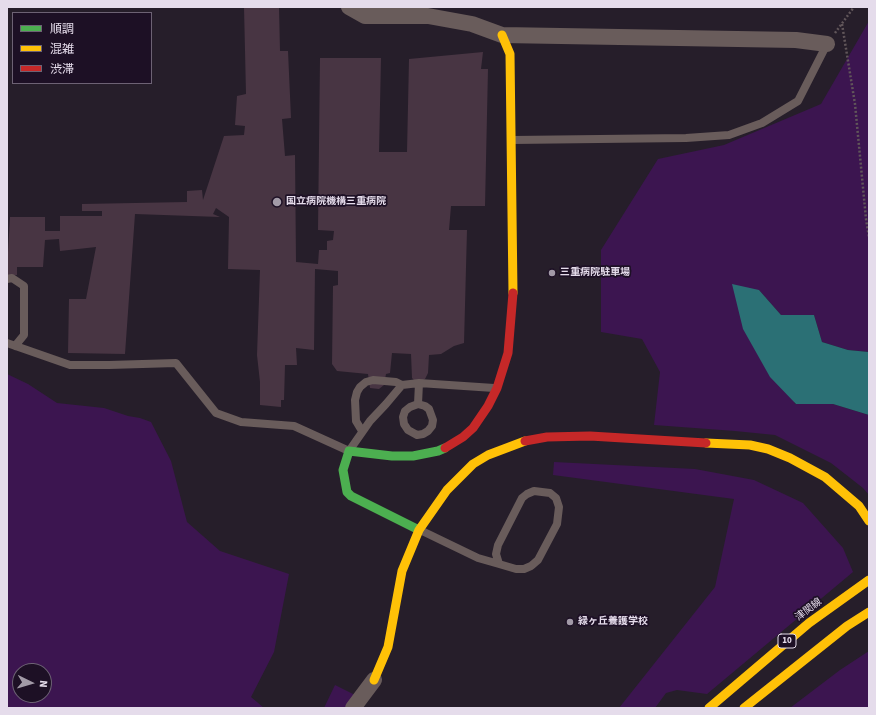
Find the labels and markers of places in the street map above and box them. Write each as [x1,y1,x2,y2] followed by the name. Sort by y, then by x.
[271,196,283,208] marker: 国立病院機構三重病院
[286,196,386,208] place label: 国立病院機構三重病院
[560,267,630,279] place label: 三重病院駐車場
[547,268,557,278] marker: 三重病院駐車場
[578,616,648,628] place label: 緑ヶ丘養護学校
[565,617,575,627] marker: 緑ヶ丘養護学校

